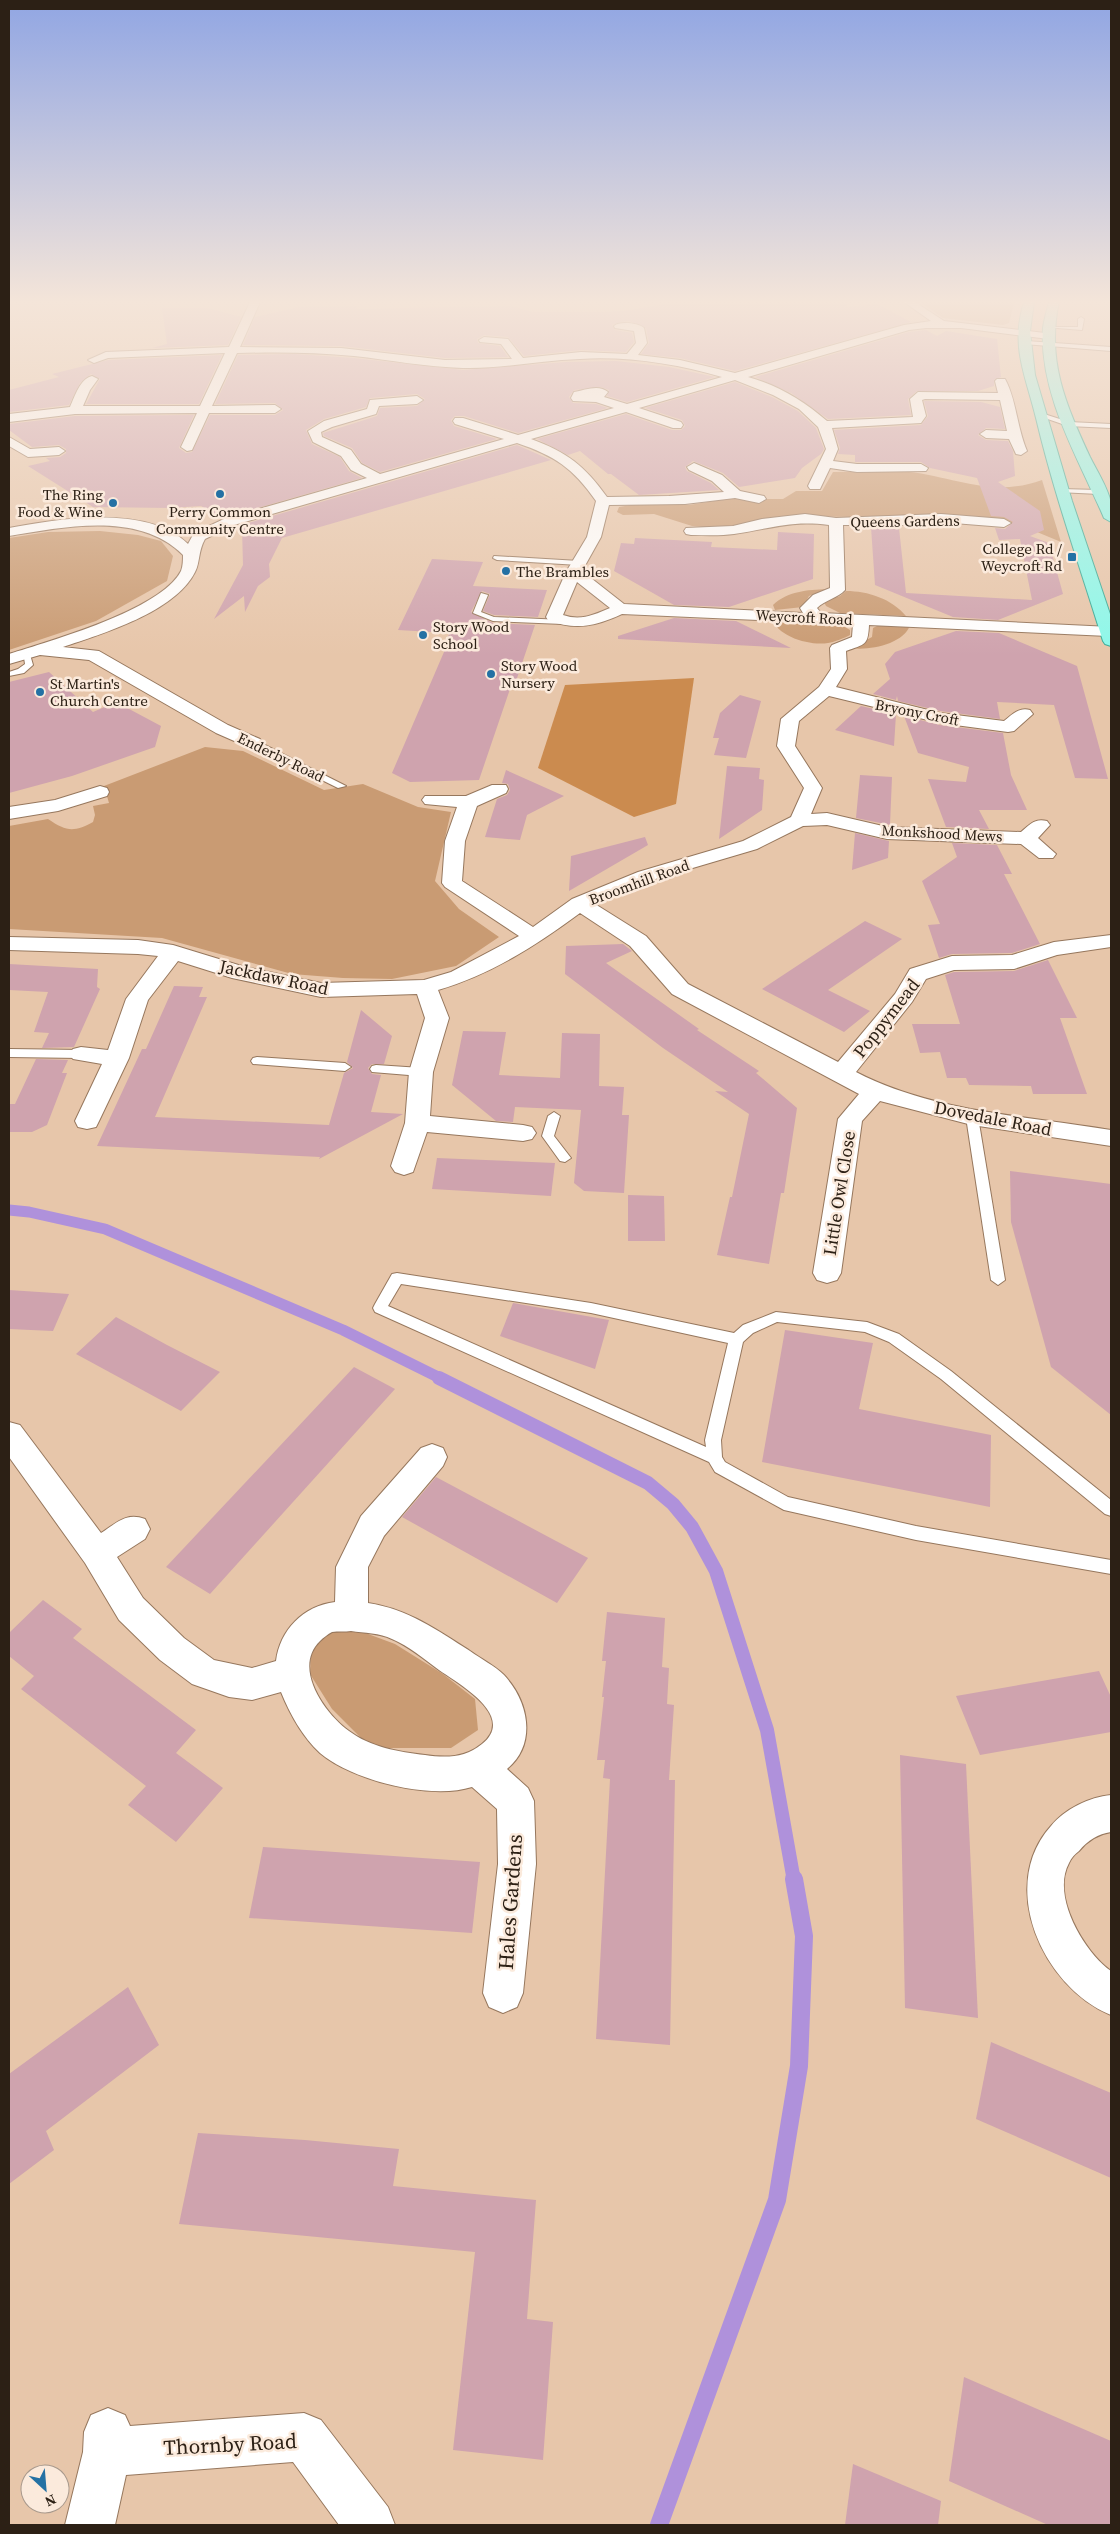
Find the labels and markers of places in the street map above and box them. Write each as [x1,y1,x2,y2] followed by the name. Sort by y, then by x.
[17,484,103,522] place label: The Ring Food & Wine
[214,488,226,500] marker: Perry Common Community Centre
[107,497,119,509] marker: The Ring Food & Wine
[156,501,284,539] place label: Perry Common Community Centre
[981,538,1062,576] place label: College Rd / Weycroft Rd
[1066,551,1078,563] marker: College Rd / Weycroft Rd
[516,561,609,582] place label: The Brambles
[500,565,512,577] marker: The Brambles
[433,616,510,654] place label: Story Wood School
[417,629,429,641] marker: Story Wood School
[501,655,578,693] place label: Story Wood Nursery
[485,668,497,680] marker: Story Wood Nursery
[50,673,148,711] place label: St Martin's Church Centre
[34,686,46,698] marker: St Martin's Church Centre

